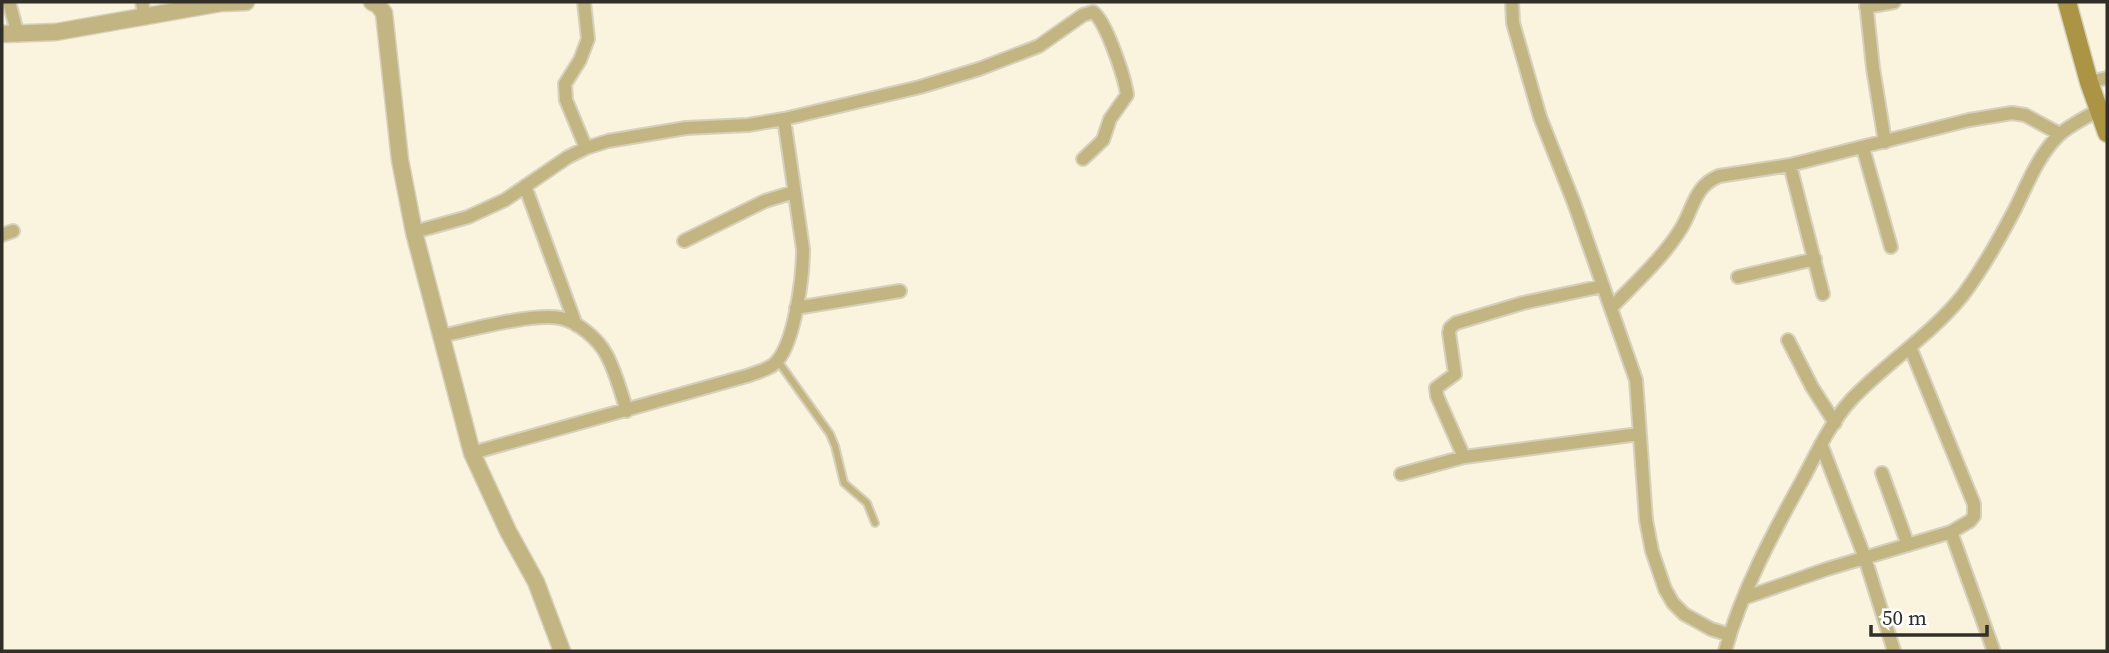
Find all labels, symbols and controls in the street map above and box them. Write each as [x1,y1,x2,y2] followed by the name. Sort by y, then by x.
[1871,594,1986,638] scale bar
[1882,603,1927,632] text: 50 m

